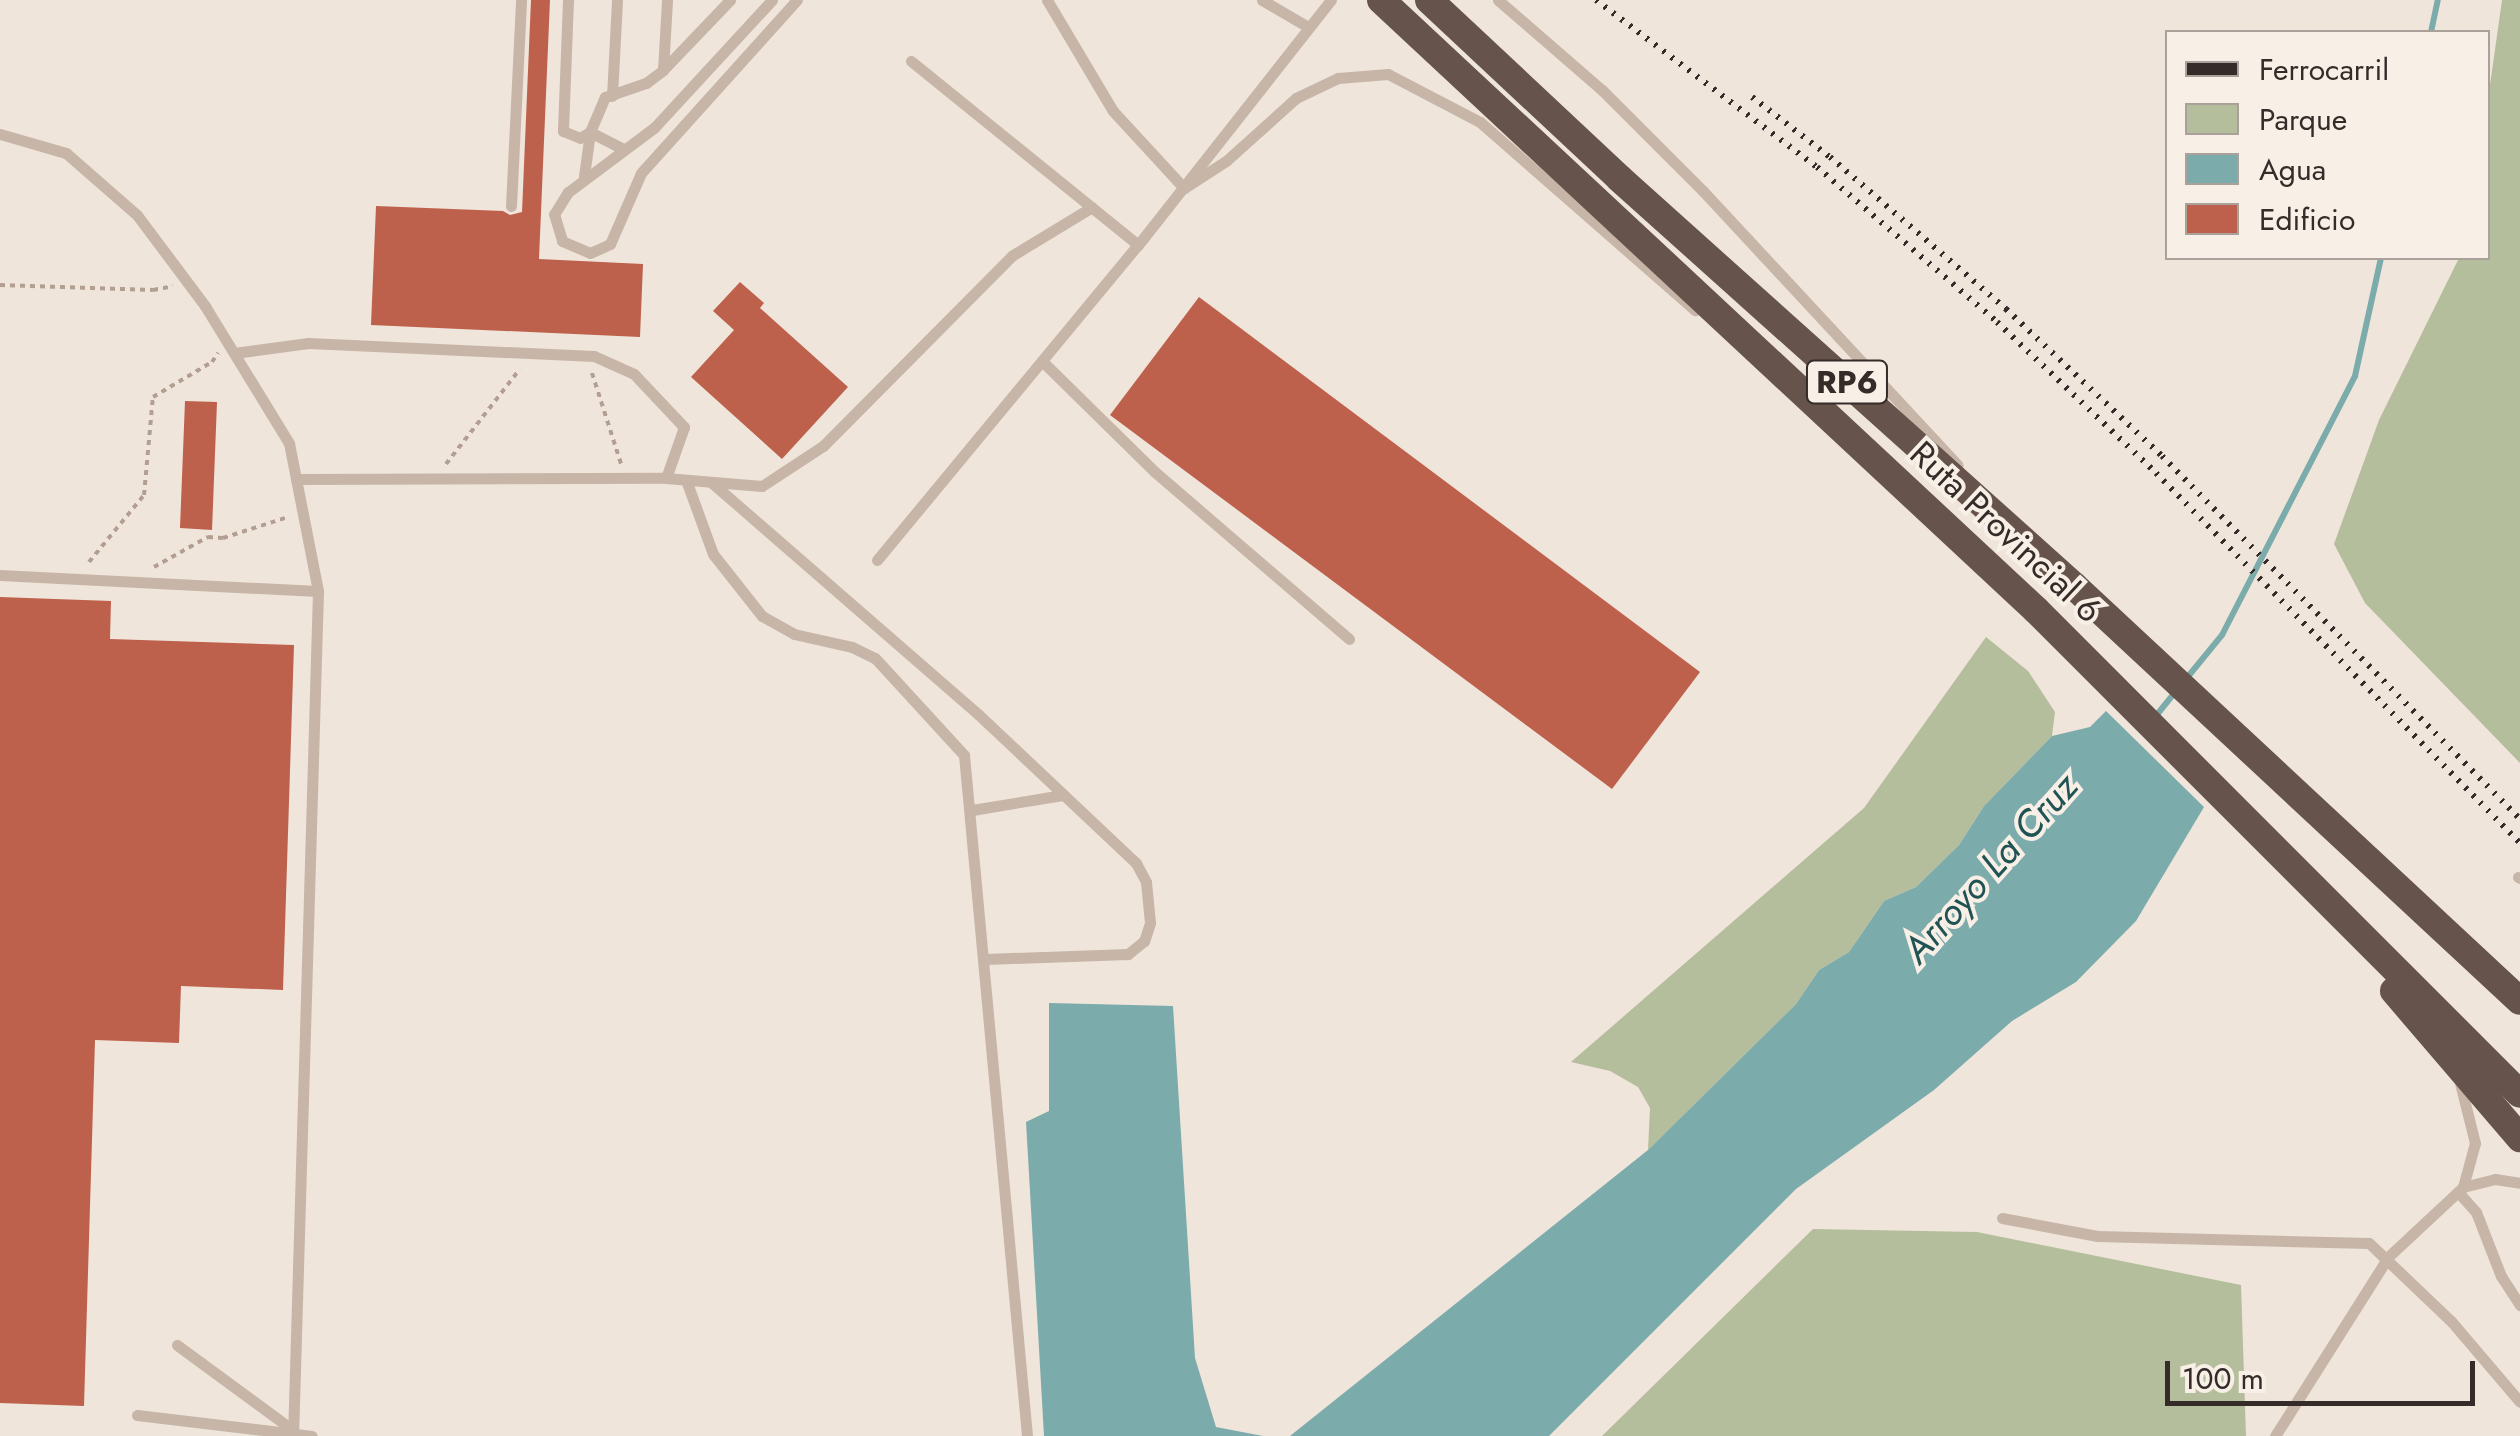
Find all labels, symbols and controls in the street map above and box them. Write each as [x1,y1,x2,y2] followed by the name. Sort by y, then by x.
[2165,30,2490,260] legend
[2259,48,2389,91] text: Ferrocarril
[2259,98,2347,141] text: Parque
[2259,148,2326,191] text: Agua
[2259,198,2355,241] text: Edificio
[1804,355,1890,409] road number: RP6
[1902,433,2110,631] street label: Ruta Provincial 6
[1893,764,2087,972] water label: Arroyo La Cruz
[2170,1341,2480,1403] scale bar
[2182,1357,2264,1400] text: 100 m

